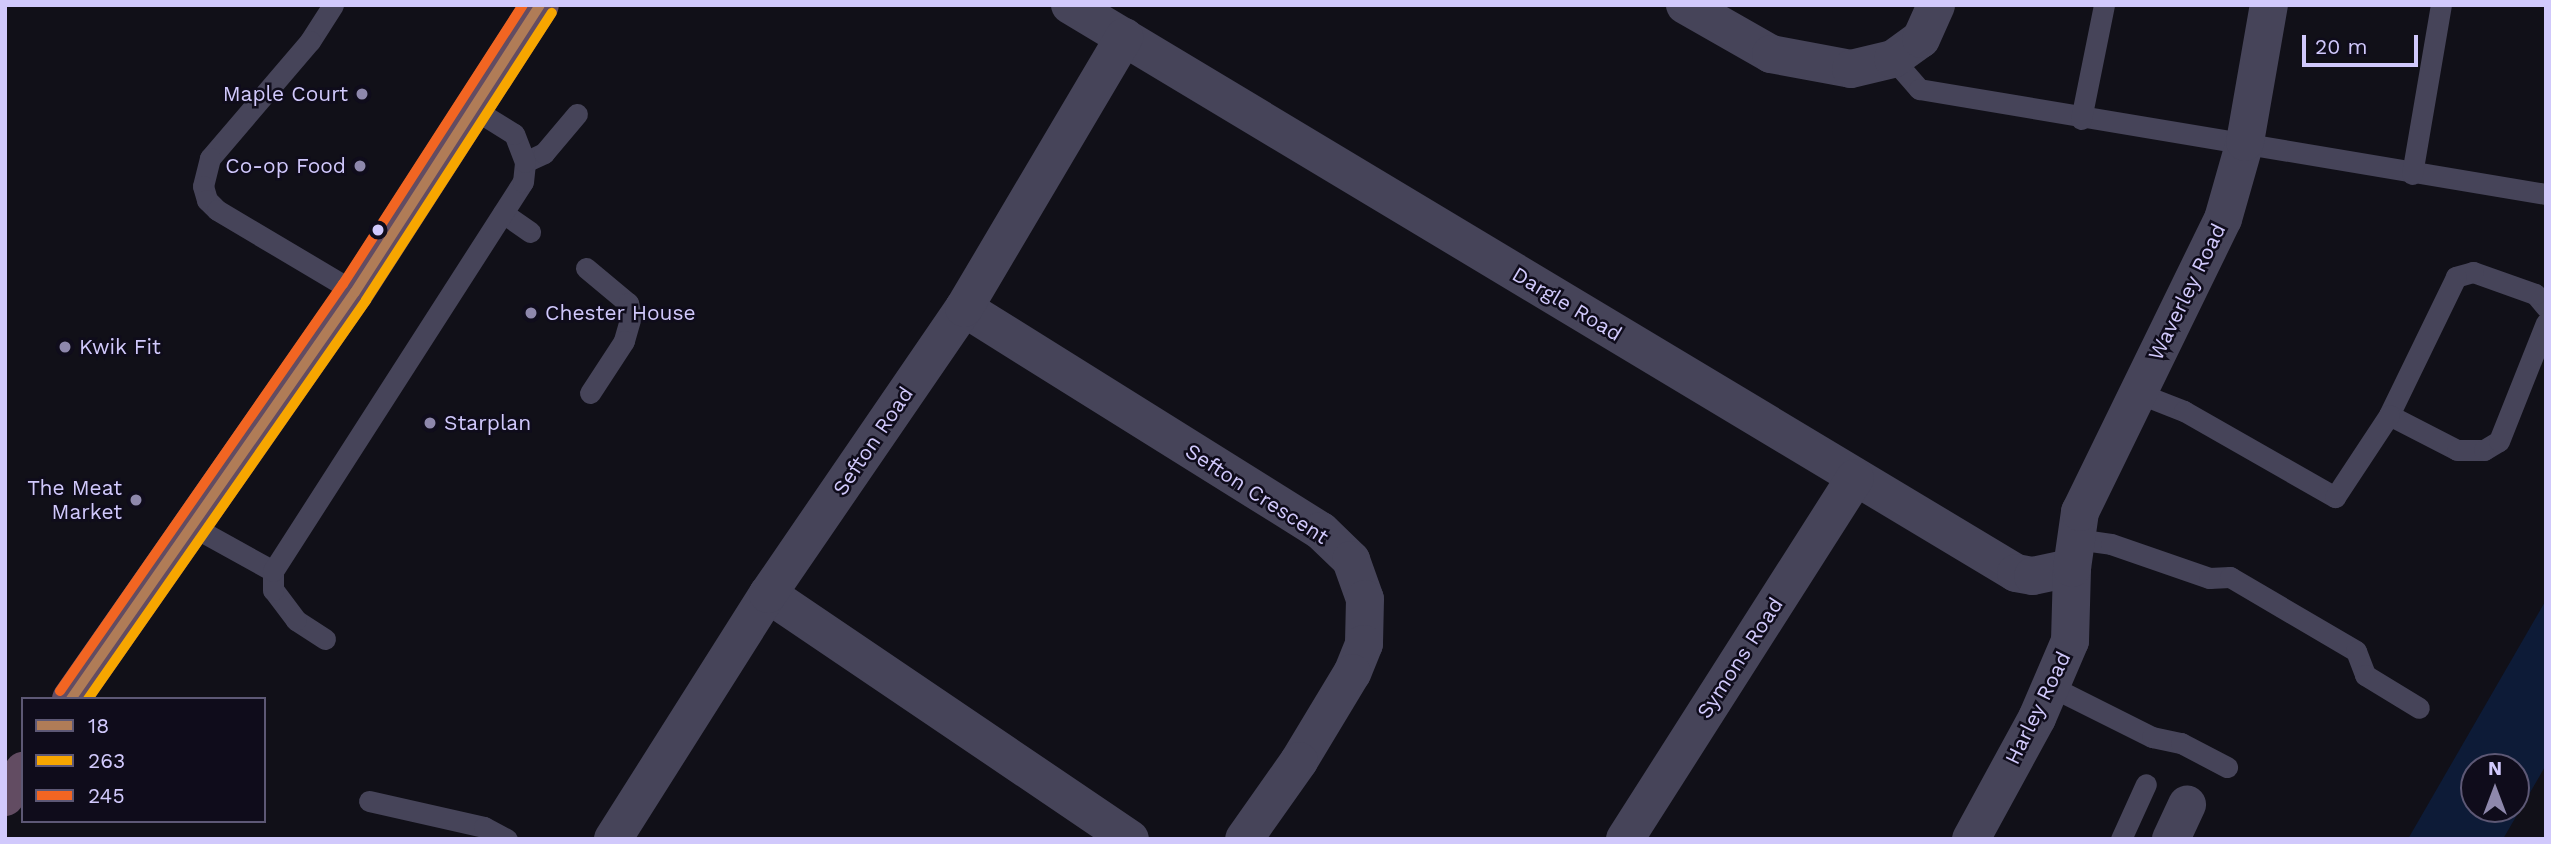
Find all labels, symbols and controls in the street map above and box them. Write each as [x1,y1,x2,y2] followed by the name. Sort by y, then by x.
[2306,21,2422,65] scale bar
[2315,34,2367,59] text: 20 m
[223,81,348,107] place label: Maple Court
[354,86,370,102] marker: Maple Court
[225,153,346,179] place label: Co-op Food
[352,158,368,174] marker: Co-op Food
[2143,219,2231,365] street label: Waverley Road
[371,223,385,237] unlabelled marker
[1508,261,1626,347] street label: Dargle Road
[545,300,696,326] place label: Chester House
[523,305,539,321] marker: Chester House
[79,334,161,360] place label: Kwik Fit
[57,339,73,355] marker: Kwik Fit
[827,382,919,500] street label: Sefton Road
[444,410,531,436] place label: Starplan
[422,415,438,431] marker: Starplan
[1181,438,1333,550] street label: Sefton Crescent
[27,475,122,525] place label: The Meat Market
[128,492,144,508] marker: The Meat Market
[1692,593,1788,723] street label: Symons Road
[2000,647,2076,769] street label: Harley Road
[21,697,266,823] legend
[88,713,109,738] text: 18
[88,748,125,773] text: 263
[2460,753,2530,823] north arrow
[2488,757,2502,780] text: N
[88,783,125,808] text: 245

